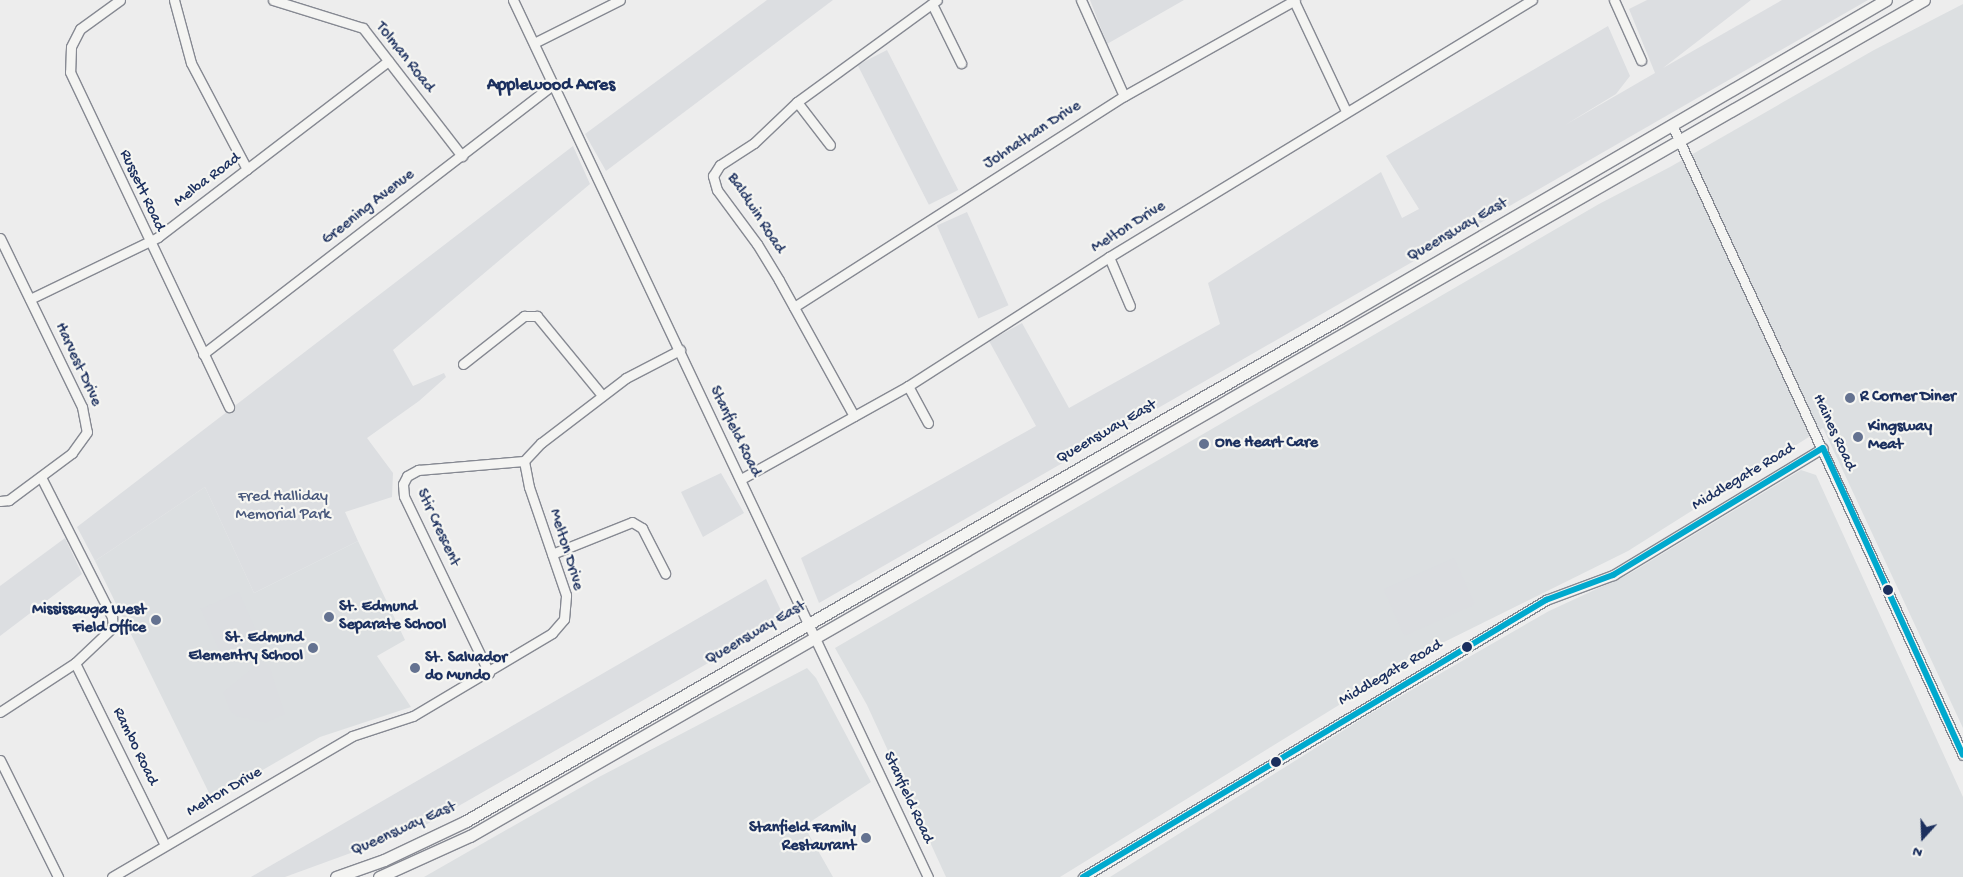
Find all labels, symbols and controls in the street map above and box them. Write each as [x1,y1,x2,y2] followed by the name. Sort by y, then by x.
[370,19,438,97] street label: Tolman Road
[487,75,615,97] district label: Applewood Acres
[981,97,1085,175] street label: Johnathan Drive
[114,147,168,235] street label: Russett Road
[171,150,245,212] street label: Melba Road
[319,166,419,250] street label: Greening Avenue
[722,170,788,258] street label: Baldwin Road
[1404,195,1512,267] street label: Queensway East
[1088,198,1170,258] street label: Melton Drive
[49,320,105,410] street label: Harvest Drive
[704,383,764,481] street label: Stanfield Road
[1860,388,1956,408] place label: R Corner Diner
[1807,392,1859,474] street label: Haines Road
[1844,392,1856,404] marker: R Corner Diner
[1053,397,1161,469] street label: Queensway East
[1868,418,1932,456] place label: Kingsway Meat
[1852,431,1864,443] marker: Kingsway Meat
[1215,434,1318,454] place label: One Heart Care
[1197,437,1211,451] marker: One Heart Care
[1689,440,1799,516] street label: Middlegate Road
[411,486,463,570] street label: Stir Crescent
[236,488,330,526] park label: Fred Halliday Memorial Park
[544,507,586,593] street label: Melton Drive
[1883,585,1893,595] unlabelled marker
[339,598,446,636] place label: St. Edmund Separate School
[702,598,810,670] street label: Queensway East
[32,601,146,639] place label: Mississauga West Field Office
[323,611,335,623] marker: St. Edmund Separate School
[150,614,162,626] marker: Mississauga West Field Office
[189,629,303,667] place label: St. Edmund Elementry School
[1336,637,1446,711] street label: Middlegate Road
[307,642,319,654] marker: St. Edmund Elementry School
[1462,642,1472,652] unlabelled marker
[425,649,507,687] place label: St. Salvador do Mundo
[409,662,421,674] marker: St. Salvador do Mundo
[107,705,161,789] street label: Rambo Road
[877,749,937,847] street label: Stanfield Road
[1271,757,1281,767] unlabelled marker
[184,764,266,822] street label: Melton Drive
[349,798,459,862] street label: Queensway East
[1898,812,1948,862] north arrow
[749,819,856,857] place label: Stanfield Family Restaurant
[860,832,872,844] marker: Stanfield Family Restaurant
[1911,842,1925,861] text: N

